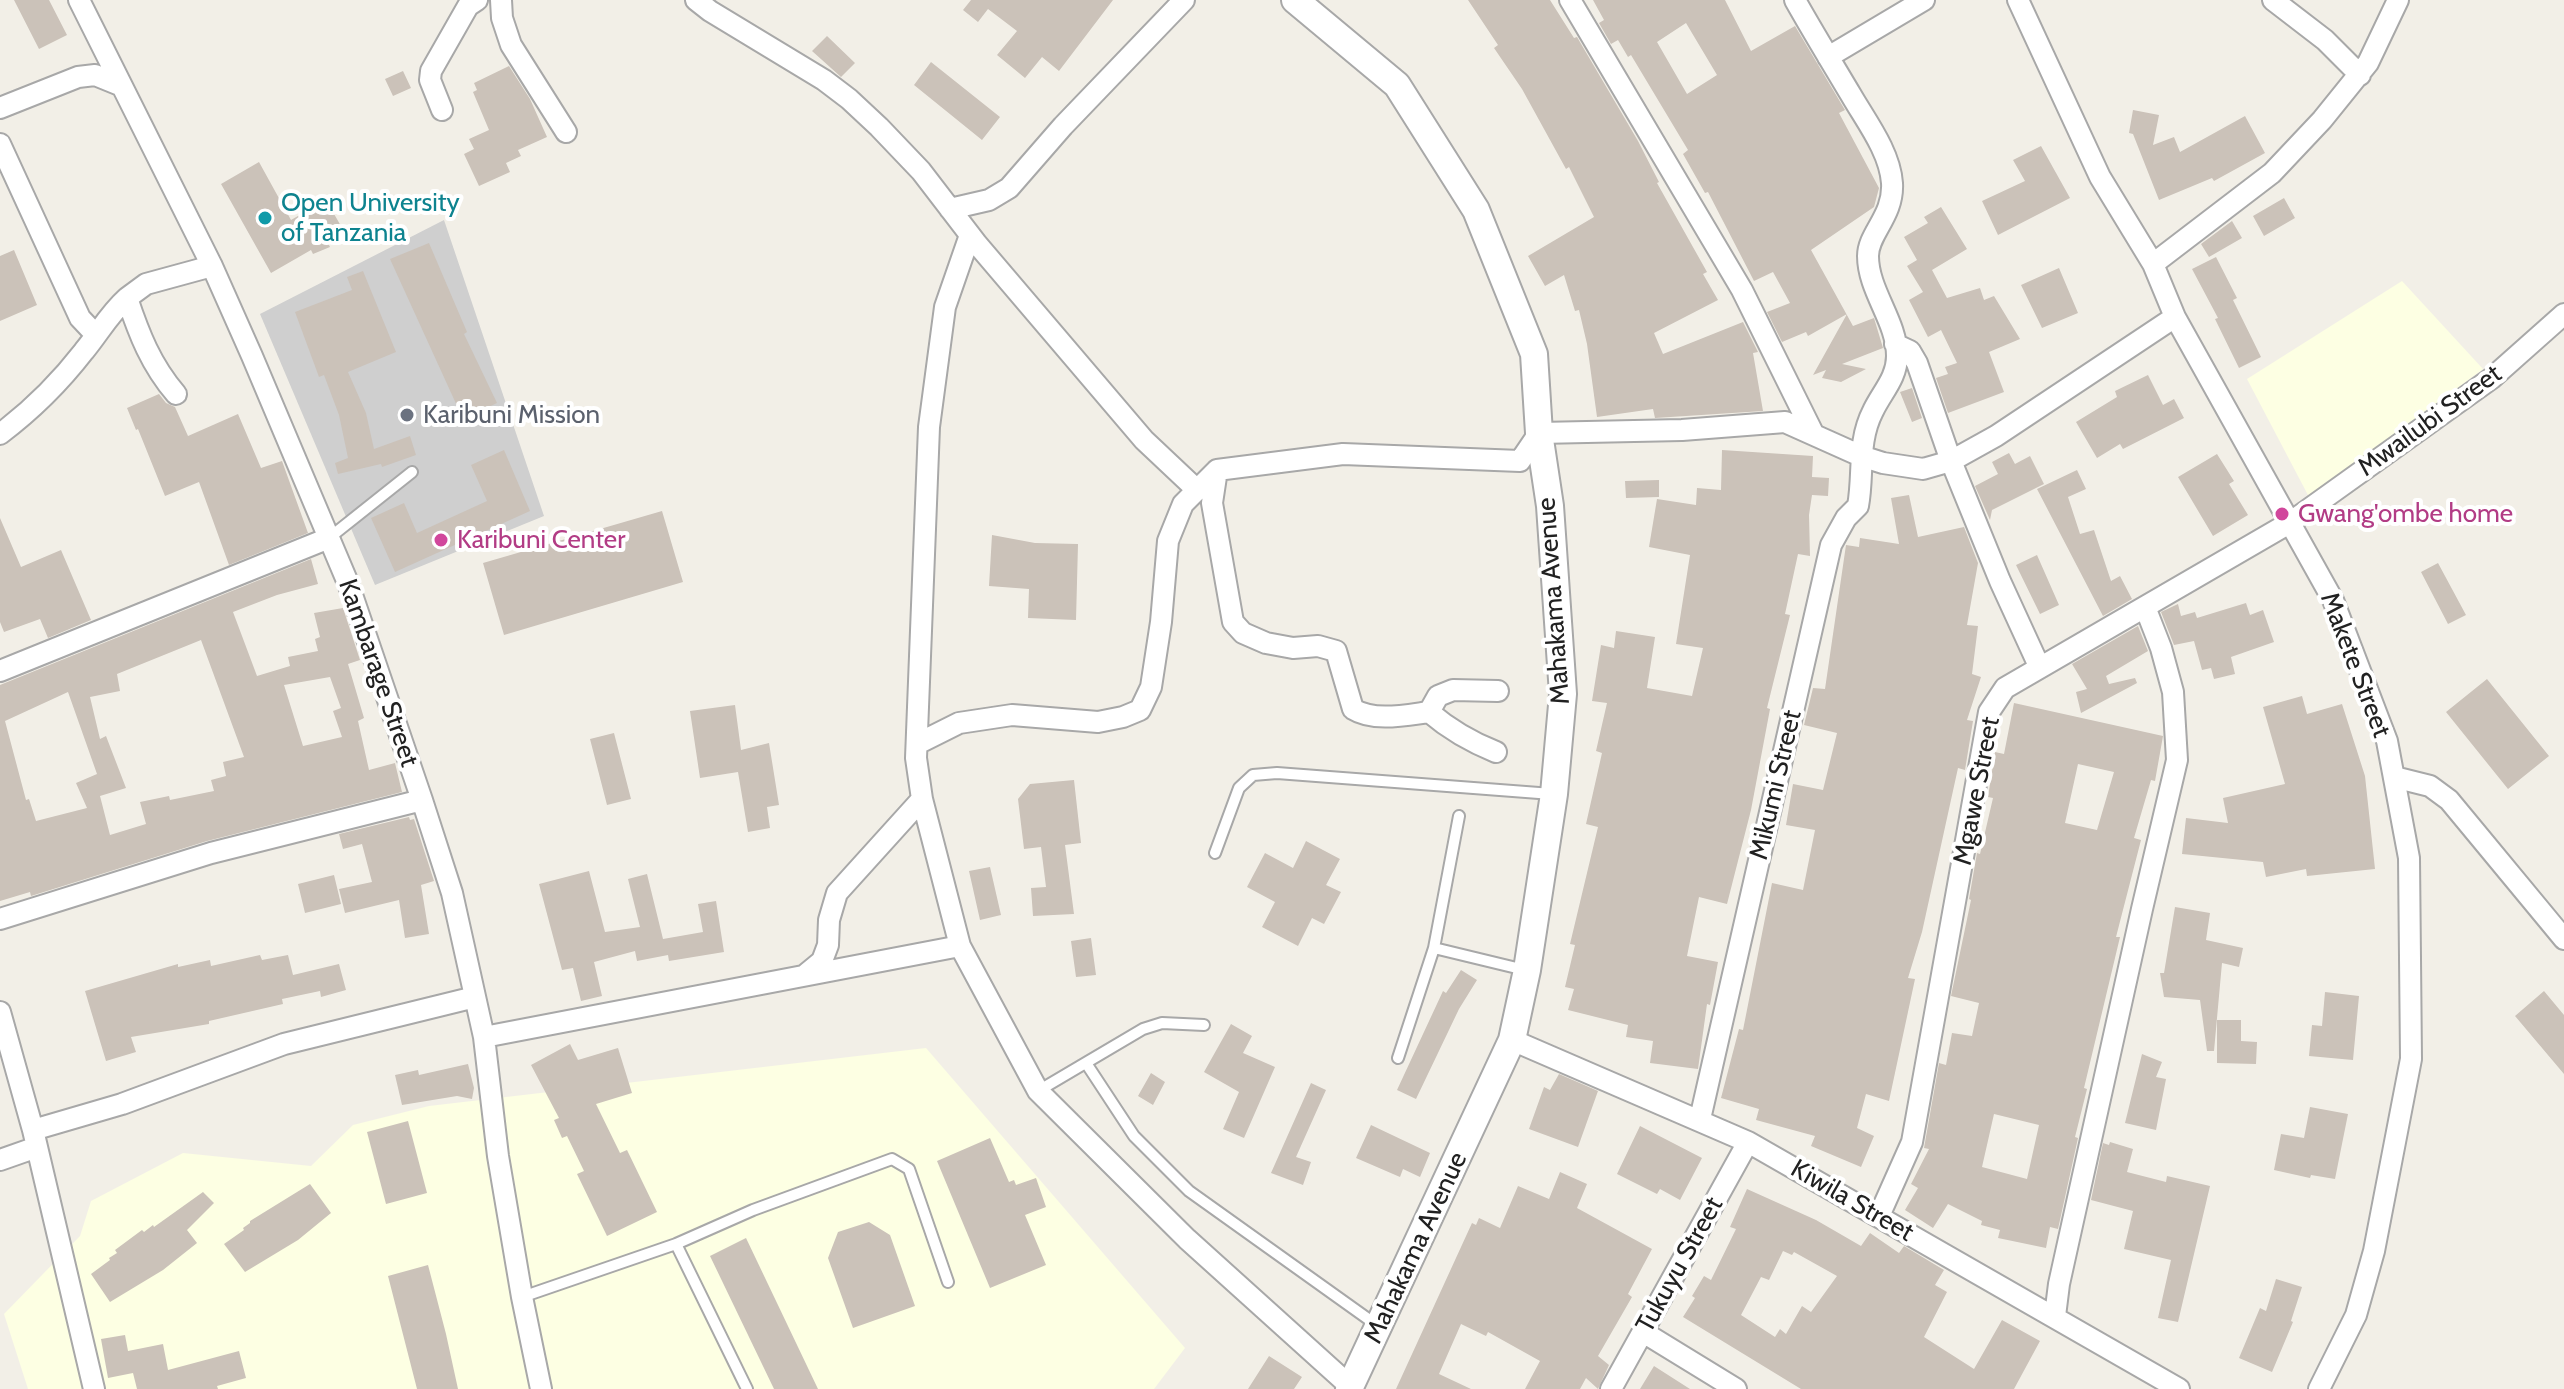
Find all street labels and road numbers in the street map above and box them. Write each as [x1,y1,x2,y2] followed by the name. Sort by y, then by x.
[2352,359,2508,483] street label: Mwailubi Street
[1531,496,1577,706] street label: Mahakama Avenue
[331,575,425,771] street label: Kambarage Street
[2313,588,2397,742] street label: Makete Street
[1744,707,1808,863] street label: Mikumi Street
[1947,714,2007,868] street label: Mgawe Street
[1358,1147,1474,1349] street label: Mahakama Avenue
[1785,1153,1919,1249] street label: Kiwila Street
[1630,1192,1730,1338] street label: Tukuyu Street

